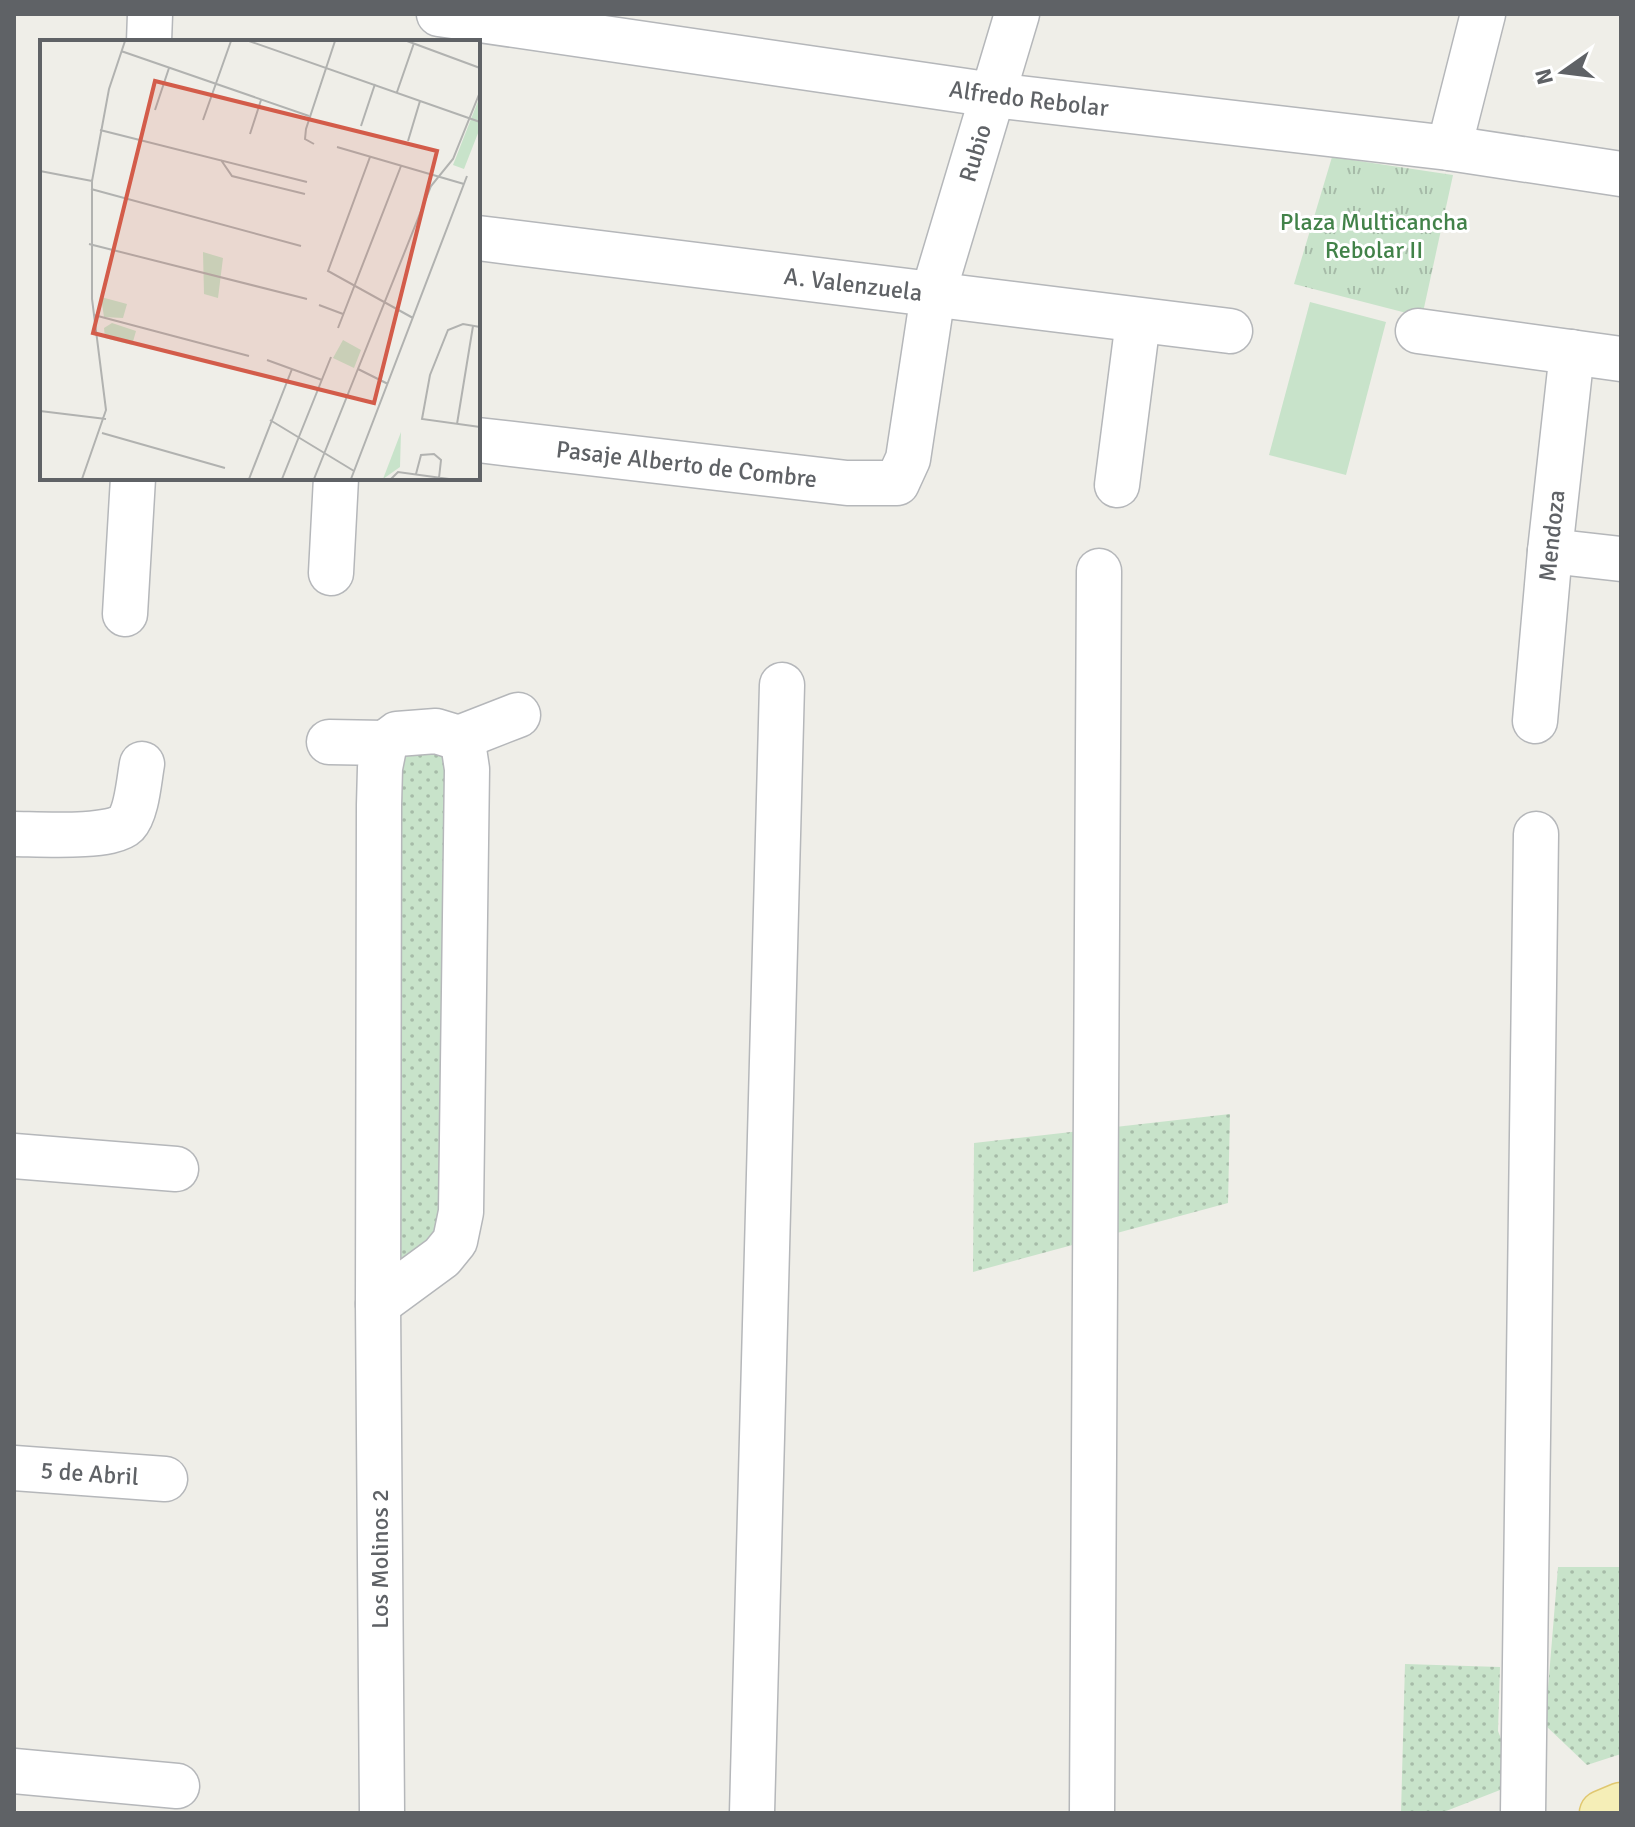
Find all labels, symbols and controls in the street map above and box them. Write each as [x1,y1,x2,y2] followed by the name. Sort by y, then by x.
[1523,32,1603,112] north arrow
[40,40,480,480] inset map
[1529,66,1559,87] text: N
[947,74,1110,123] street label: Alfredo Rebolar
[953,121,998,185] street label: Rubio
[1280,207,1468,265] park label: Plaza Multicancha Rebolar II
[782,261,924,308] street label: A. Valenzuela
[554,434,819,494] street label: Pasaje Alberto de Combre
[1532,488,1572,583] street label: Mendoza
[40,1455,140,1492] street label: 5 de Abril
[365,1489,395,1629] street label: Los Molinos 2

